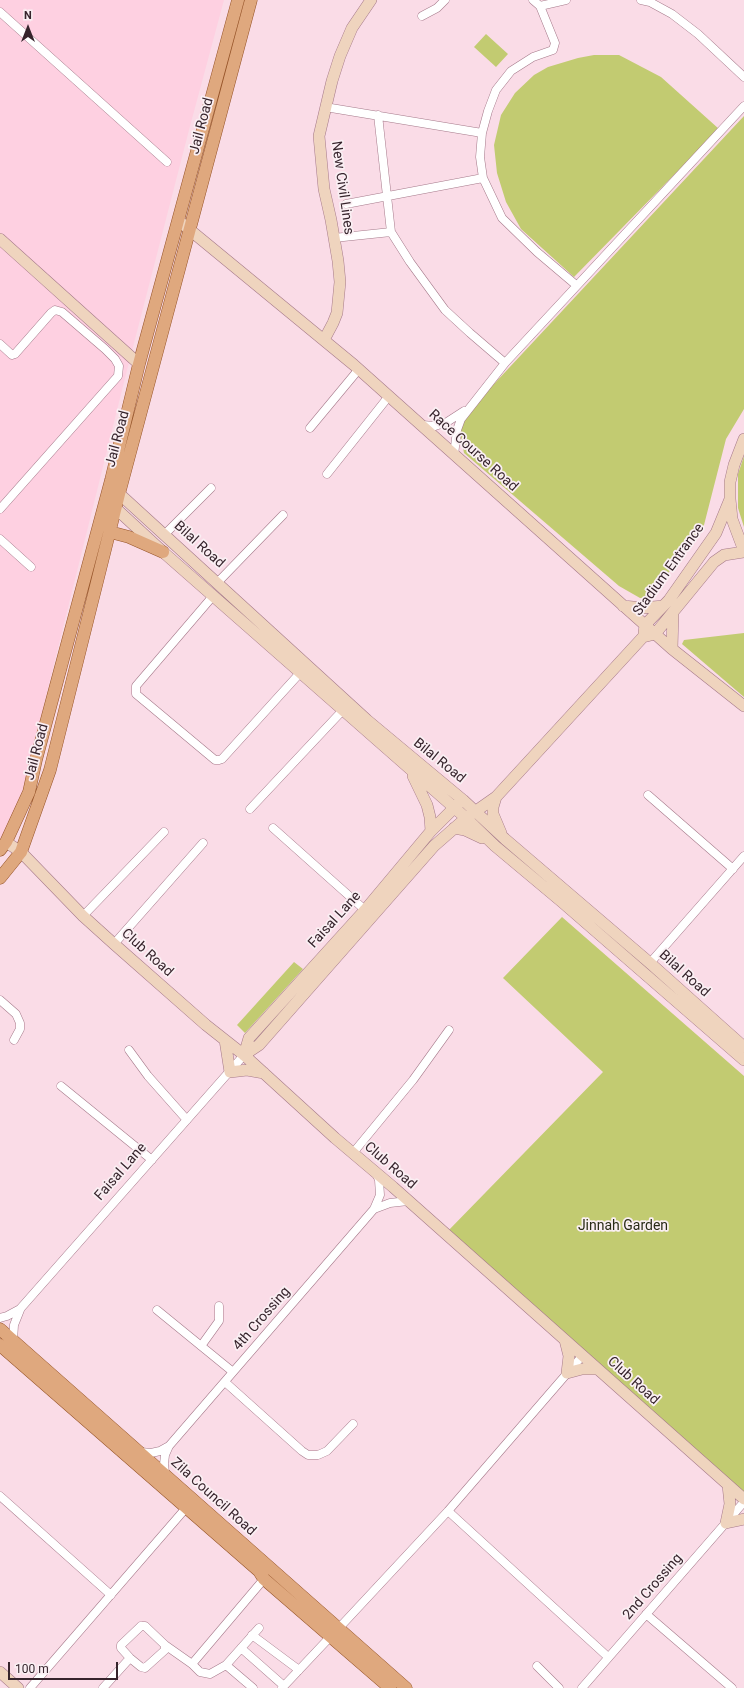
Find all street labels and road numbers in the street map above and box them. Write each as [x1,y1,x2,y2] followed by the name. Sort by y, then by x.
[186,96,218,156] street label: Jail Road
[327,140,357,236] street label: New Civil Lines
[425,407,521,495] street label: Race Course Road
[102,409,134,469] street label: Jail Road
[170,518,228,572] street label: Bilal Road
[630,521,708,619] street label: Stadium Entrance
[21,722,53,782] street label: Jail Road
[410,735,468,787] street label: Bilal Road
[305,888,365,952] street label: Faisal Lane
[118,925,176,981] street label: Club Road
[655,947,713,1001] street label: Bilal Road
[360,1139,420,1193] street label: Club Road
[92,1140,150,1204] street label: Faisal Lane
[230,1284,294,1354] street label: 4th Crossing
[604,1353,662,1409] street label: Club Road
[167,1454,259,1540] street label: Zila Council Road
[620,1551,686,1623] street label: 2nd Crossing

